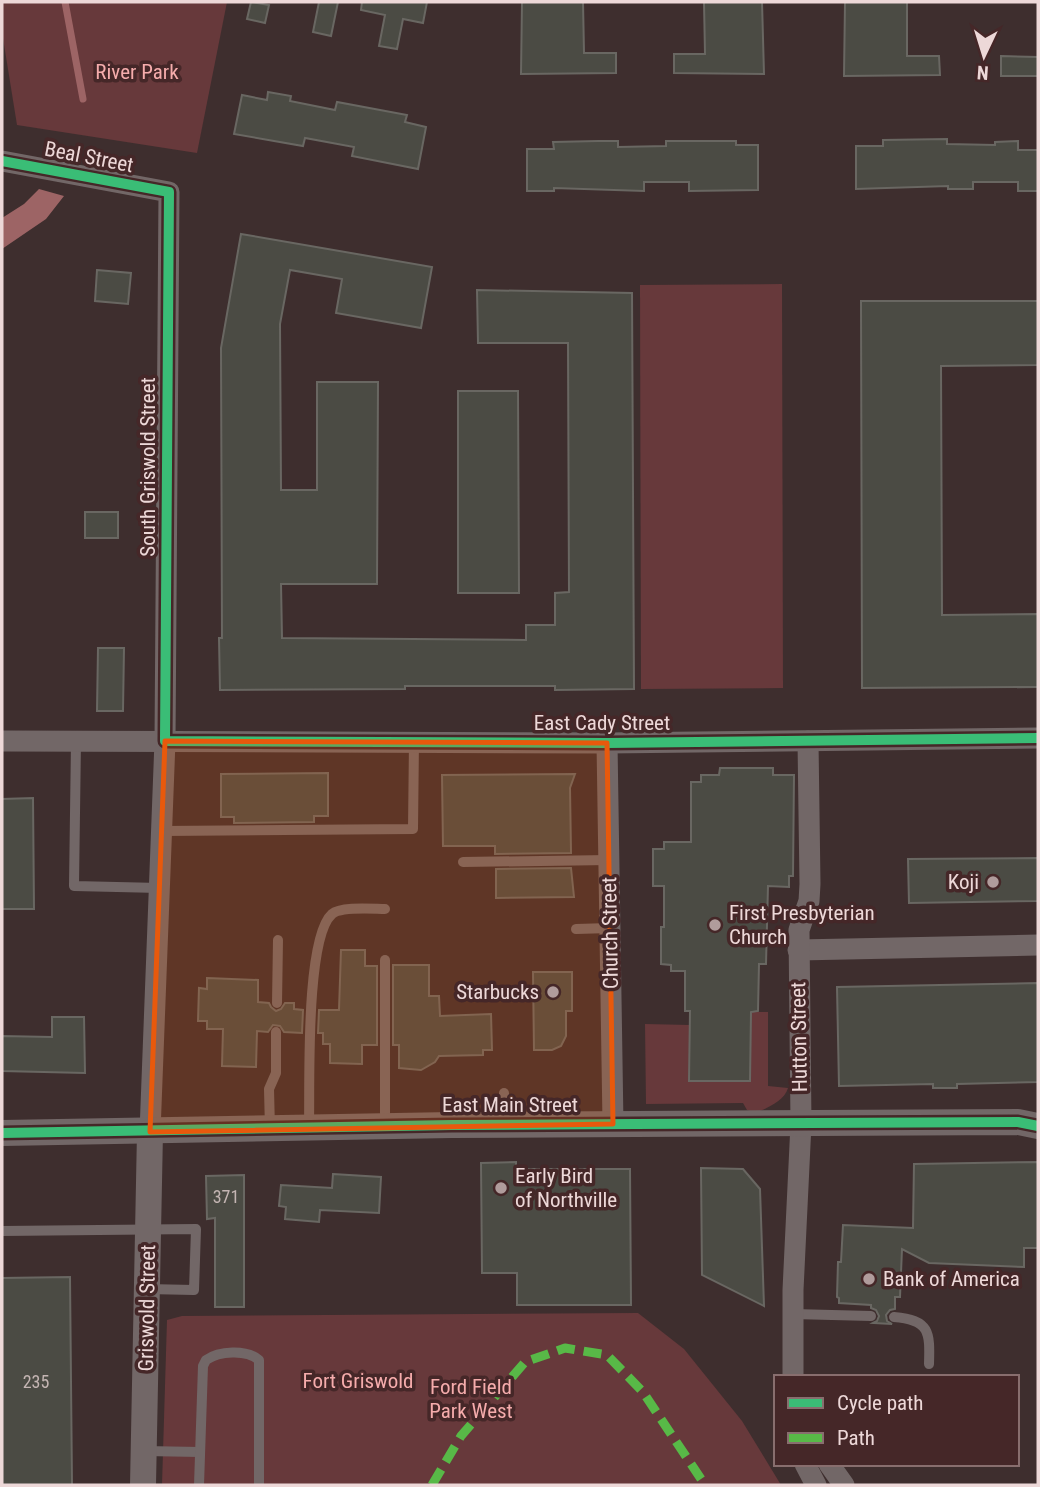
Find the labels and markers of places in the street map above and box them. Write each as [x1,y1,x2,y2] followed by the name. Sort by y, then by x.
[948,870,979,894] place label: Koji
[985,874,1001,890] marker: Koji
[729,901,875,949] place label: First Presbyterian Church
[707,917,723,933] marker: First Presbyterian Church
[456,980,539,1004] place label: Starbucks
[545,984,561,1000] marker: Starbucks
[515,1164,617,1212] place label: Early Bird of Northville
[493,1180,509,1196] marker: Early Bird of Northville
[883,1267,1020,1291] place label: Bank of America
[861,1271,877,1287] marker: Bank of America

